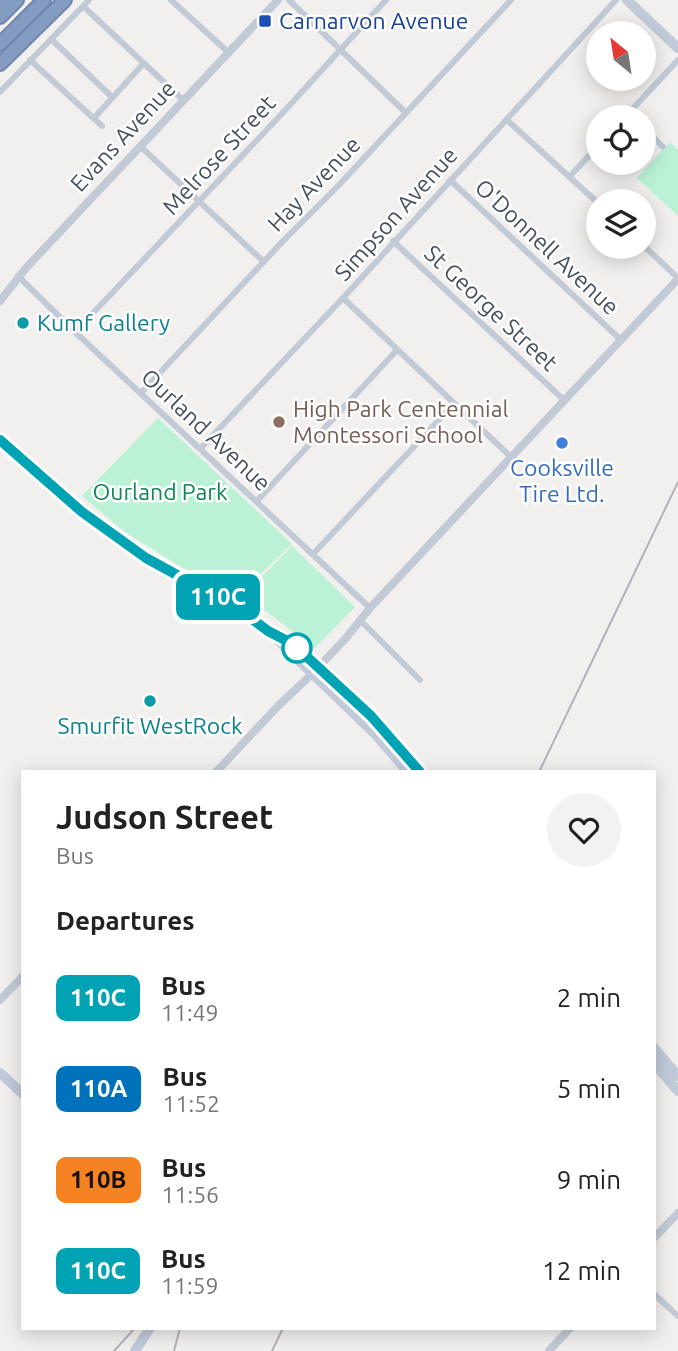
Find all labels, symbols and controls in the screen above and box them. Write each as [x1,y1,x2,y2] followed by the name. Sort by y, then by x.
[279,8,468,33] place label: Carnarvon Avenue
[257,13,273,29] marker: Carnarvon Avenue
[586,21,656,91] north arrow
[586,21,656,259] map controls
[65,75,180,196] street label: Evans Avenue
[157,90,280,219] street label: Melrose Street
[586,105,656,175] button: locate
[262,131,365,236] street label: Hay Avenue
[329,142,462,285] street label: Simpson Avenue
[471,174,624,319] street label: O'Donnell Avenue
[586,189,656,259] button: layers
[420,240,563,375] street label: St George Street
[37,310,170,335] place label: Kumf Gallery
[15,315,31,331] marker: Kumf Gallery
[137,364,276,496] street label: Ourland Avenue
[293,396,509,447] place label: High Park Centennial Montessori School
[271,414,287,430] marker: High Park Centennial Montessori School
[554,435,570,451] marker: Cooksville Tire Ltd.
[510,455,614,506] place label: Cooksville Tire Ltd.
[92,479,228,504] park label: Ourland Park
[169,574,267,620] line badge: 110C
[190,583,246,610] text: 110C
[282,633,312,663] unlabelled marker
[142,693,158,709] marker: Smurfit WestRock
[57,713,243,738] place label: Smurfit WestRock
[547,793,621,867] button: heart
[56,798,273,835] text: Judson Street
[56,843,94,868] text: Bus
[56,906,194,935] text: Departures
[161,971,206,1000] text: Bus
[557,983,621,1012] text: 2 min
[70,984,126,1011] text: 110C
[161,1000,219,1025] text: 11:49
[162,1062,207,1091] text: Bus
[557,1074,621,1103] text: 5 min
[70,1075,127,1102] text: 110A
[162,1091,220,1116] text: 11:52
[162,1153,206,1182] text: Bus
[557,1165,621,1194] text: 9 min
[70,1166,127,1193] text: 110B
[162,1182,219,1207] text: 11:56
[161,1244,206,1273] text: Bus
[542,1256,621,1285] text: 12 min
[70,1257,126,1284] text: 110C
[161,1273,219,1298] text: 11:59

